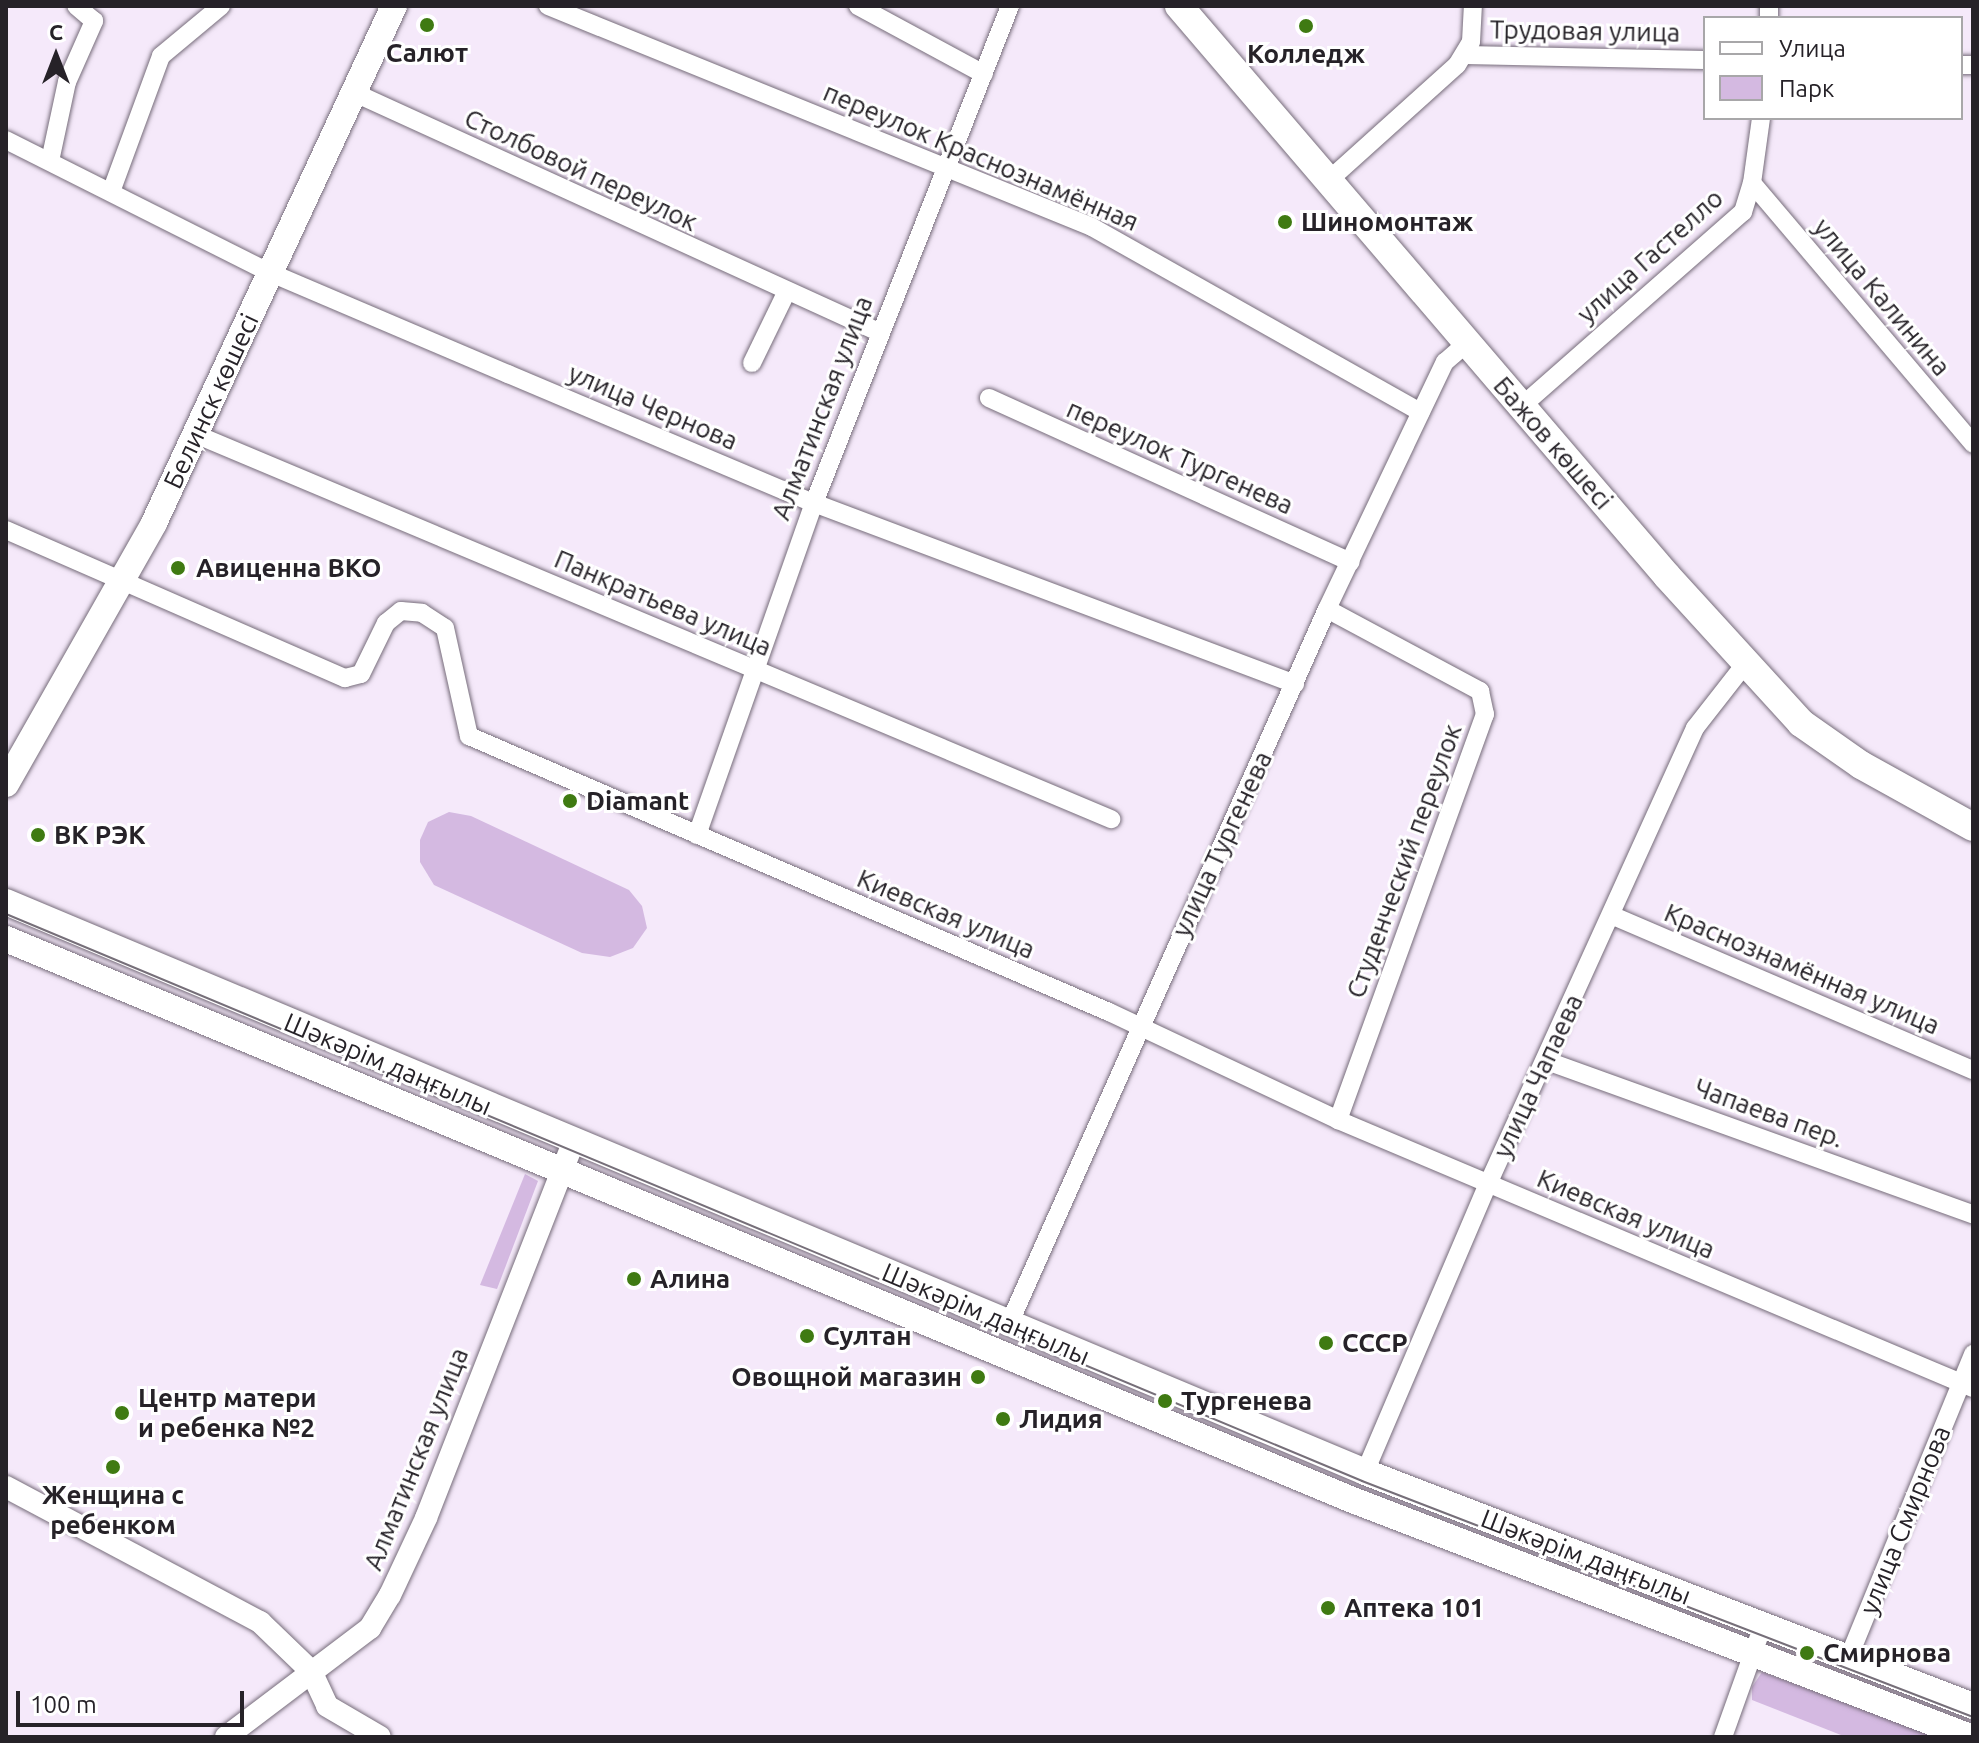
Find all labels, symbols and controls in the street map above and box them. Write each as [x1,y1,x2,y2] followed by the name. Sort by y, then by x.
[1490,14,1680,48] street label: Трудовая улица
[16,16,96,96] north arrow
[418,16,436,34] marker: Салют
[1703,16,1963,120] legend
[1297,17,1315,35] marker: Колледж
[49,19,63,44] text: С
[1779,35,1846,62] text: Улица
[386,37,468,69] place label: Салют
[1247,38,1365,70] place label: Колледж
[1779,75,1834,102] text: Парк
[819,76,1143,238] street label: переулок Краснознамённая
[460,102,702,238] street label: Столбовой переулок
[1571,182,1729,330] street label: улица Гастелло
[1301,206,1473,238] place label: Шиномонтаж
[1807,212,1957,382] street label: улица Калинина
[1276,213,1294,231] marker: Шиномонтаж
[765,292,879,524] street label: Алматинская улица
[157,309,265,493] street label: Белинск көшесі
[564,357,742,457] street label: улица Чернова
[1487,370,1619,516] street label: Бажов көшесі
[1062,393,1298,521] street label: переулок Тургенева
[550,543,776,663] street label: Панкратьева улица
[196,552,381,584] place label: Авиценна ВКО
[167,557,189,579] marker: Авиценна ВКО
[1340,720,1468,1002] street label: Студенческий переулок
[1165,746,1279,942] street label: улица Тургенева
[586,785,689,817] place label: Diamant
[561,792,579,810] marker: Diamant
[54,819,146,851] place label: ВК РЭК
[29,826,47,844] marker: ВК РЭК
[853,863,1039,965] street label: Киевская улица
[1660,897,1944,1041] street label: Краснознамённая улица
[1486,989,1590,1163] street label: улица Чапаева
[280,1006,496,1122] street label: Шәкәрім даңғылы
[1690,1072,1848,1154] street label: Чапаева пер.
[1533,1163,1719,1265] street label: Киевская улица
[878,1256,1094,1372] street label: Шәкәрім даңғылы
[650,1263,730,1295] place label: Алина
[625,1270,643,1288] marker: Алина
[823,1320,912,1352] place label: Султан
[798,1327,816,1345] marker: Султан
[1342,1327,1408,1359] place label: СССР
[1317,1334,1335,1352] marker: СССР
[357,1343,475,1575] street label: Алматинская улица
[731,1361,962,1393] place label: Овощной магазин
[969,1368,987,1386] marker: Овощной магазин
[138,1382,316,1444] place label: Центр матери и ребенка №2
[1181,1385,1312,1417] place label: Тургенева
[1156,1392,1174,1410] marker: Тургенева
[1019,1403,1103,1435] place label: Лидия
[113,1404,131,1422] marker: Центр матери и ребенка №2
[994,1410,1012,1428] marker: Лидия
[1853,1421,1957,1619] street label: улица Смирнова
[104,1458,122,1476] marker: Женщина с ребенком
[42,1479,184,1540] place label: Женщина с ребенком
[1477,1503,1695,1611] street label: Шәкәрім даңғылы
[1344,1592,1485,1624] place label: Аптека 101
[1319,1599,1337,1617] marker: Аптека 101
[1823,1637,1951,1669] place label: Смирнова
[1798,1644,1816,1662] marker: Смирнова
[20,1675,248,1725] scale bar
[30,1691,97,1718] text: 100 m

